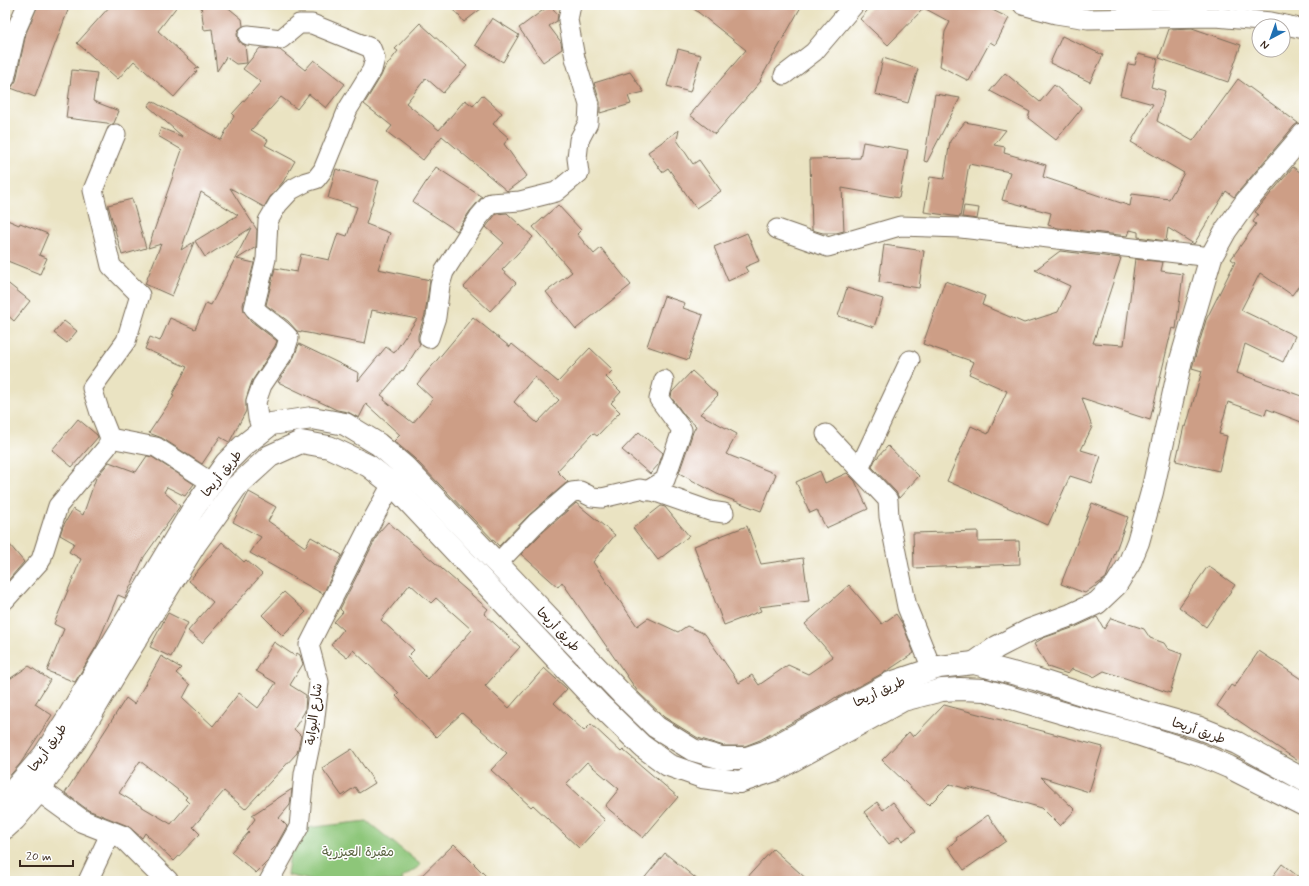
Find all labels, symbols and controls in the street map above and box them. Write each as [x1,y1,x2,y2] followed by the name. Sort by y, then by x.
[1251,18,1291,58] north arrow
[1258,37,1272,52] text: N
[198,447,246,501] street label: طريق أريحا
[532,604,583,656] street label: طريق أريحا
[851,673,908,712] street label: طريق أريحا
[302,682,327,746] street label: شارع البوابة
[1169,714,1228,749] street label: طريق أريحا
[25,720,71,775] street label: طريق أريحا
[20,842,73,868] scale bar
[322,844,394,861] park label: مقبرة العيزرية
[26,849,52,865] text: 20 m

